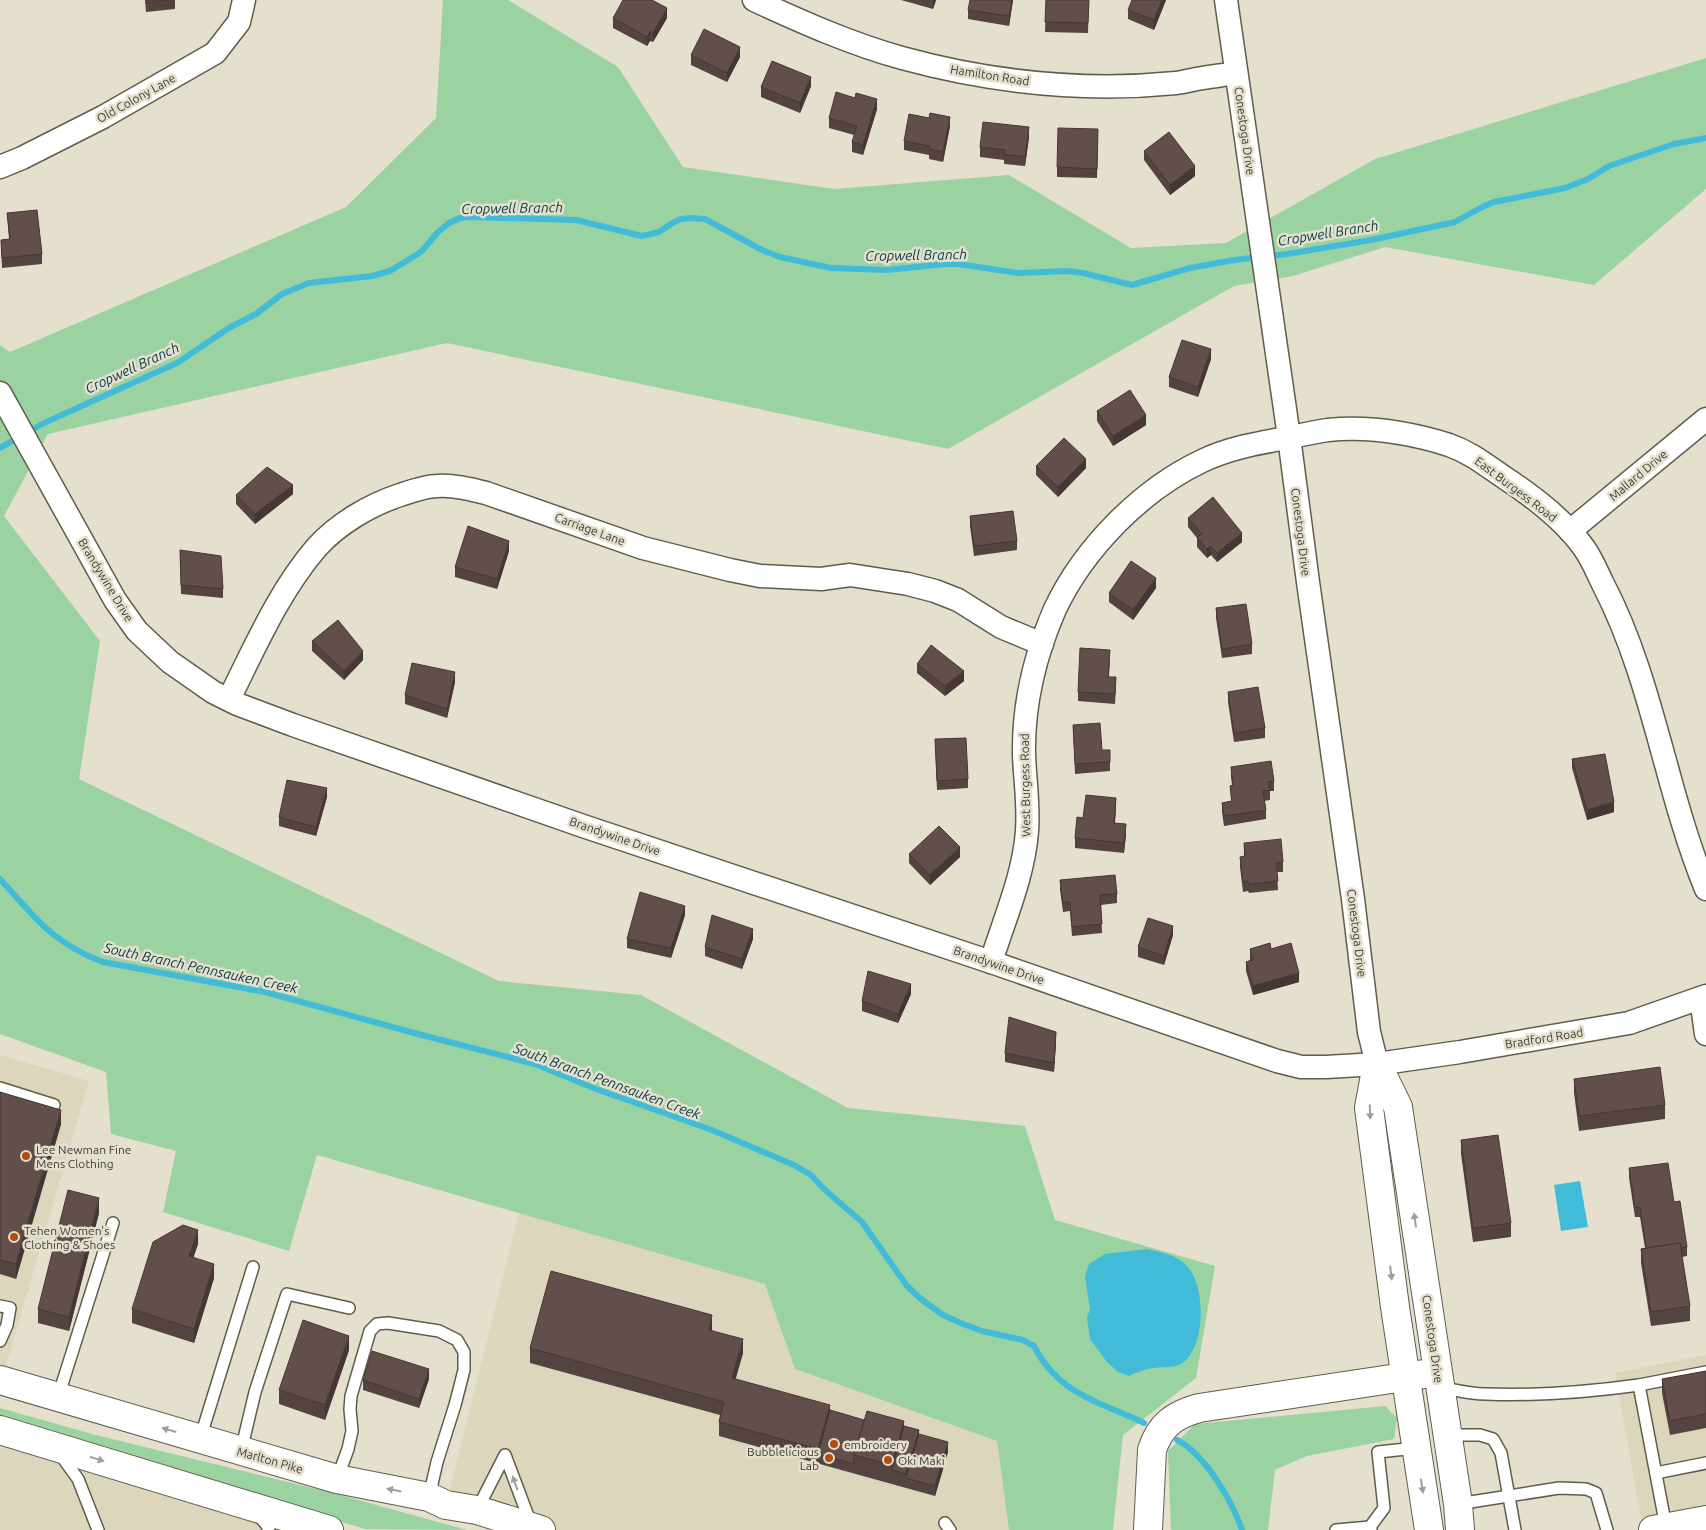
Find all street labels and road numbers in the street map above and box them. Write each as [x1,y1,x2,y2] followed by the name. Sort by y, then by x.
[950,62,1030,88] street label: Hamilton Road
[94,71,178,125] street label: Old Colony Lane
[1232,86,1258,176] street label: Conestoga Drive
[1606,447,1670,503] street label: Mallard Drive
[1473,454,1559,524] street label: East Burgess Road
[1289,487,1313,577] street label: Conestoga Drive
[553,510,627,548] street label: Carriage Lane
[76,536,136,624] street label: Brandywine Drive
[1018,733,1032,837] street label: West Burgess Road
[568,814,662,858] street label: Brandywine Drive
[1345,888,1369,978] street label: Conestoga Drive
[952,943,1046,987] street label: Brandywine Drive
[1504,1025,1584,1051] street label: Bradford Road
[1420,1294,1446,1384] street label: Conestoga Drive
[235,1444,305,1476] street label: Marlton Pike

